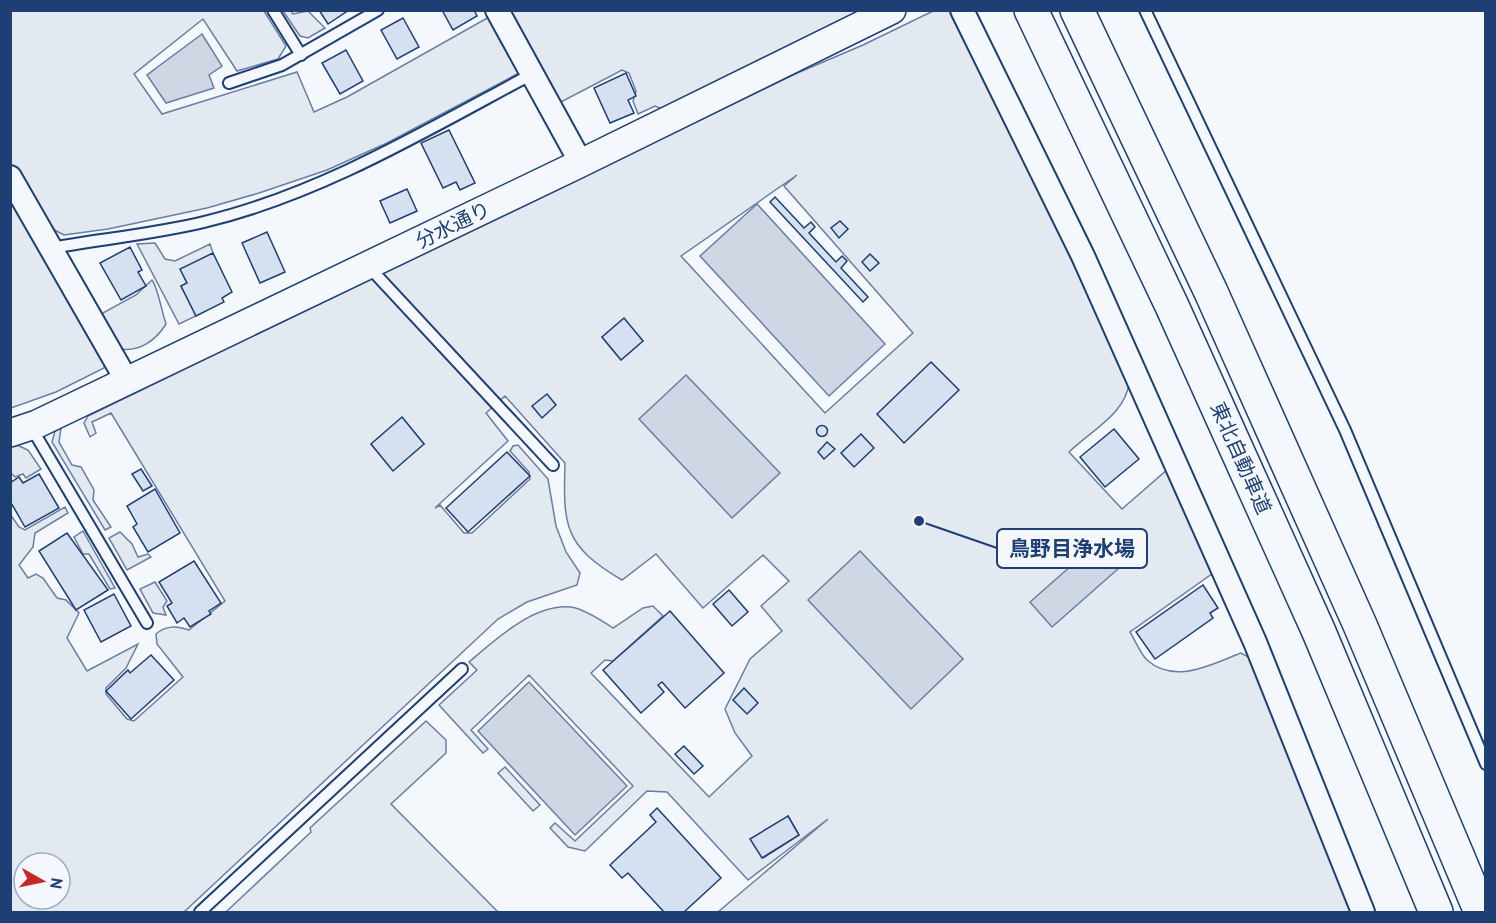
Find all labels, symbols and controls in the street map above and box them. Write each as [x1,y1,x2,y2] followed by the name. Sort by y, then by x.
[411,196,495,254] street label: 分水通り
[1205,398,1277,518] street label: 東北自動車道
[997,529,1147,568] callout: 鳥野目浄水場
[1009,535,1135,562] text: 鳥野目浄水場
[12,851,72,911] north arrow
[46,877,68,890] text: N

